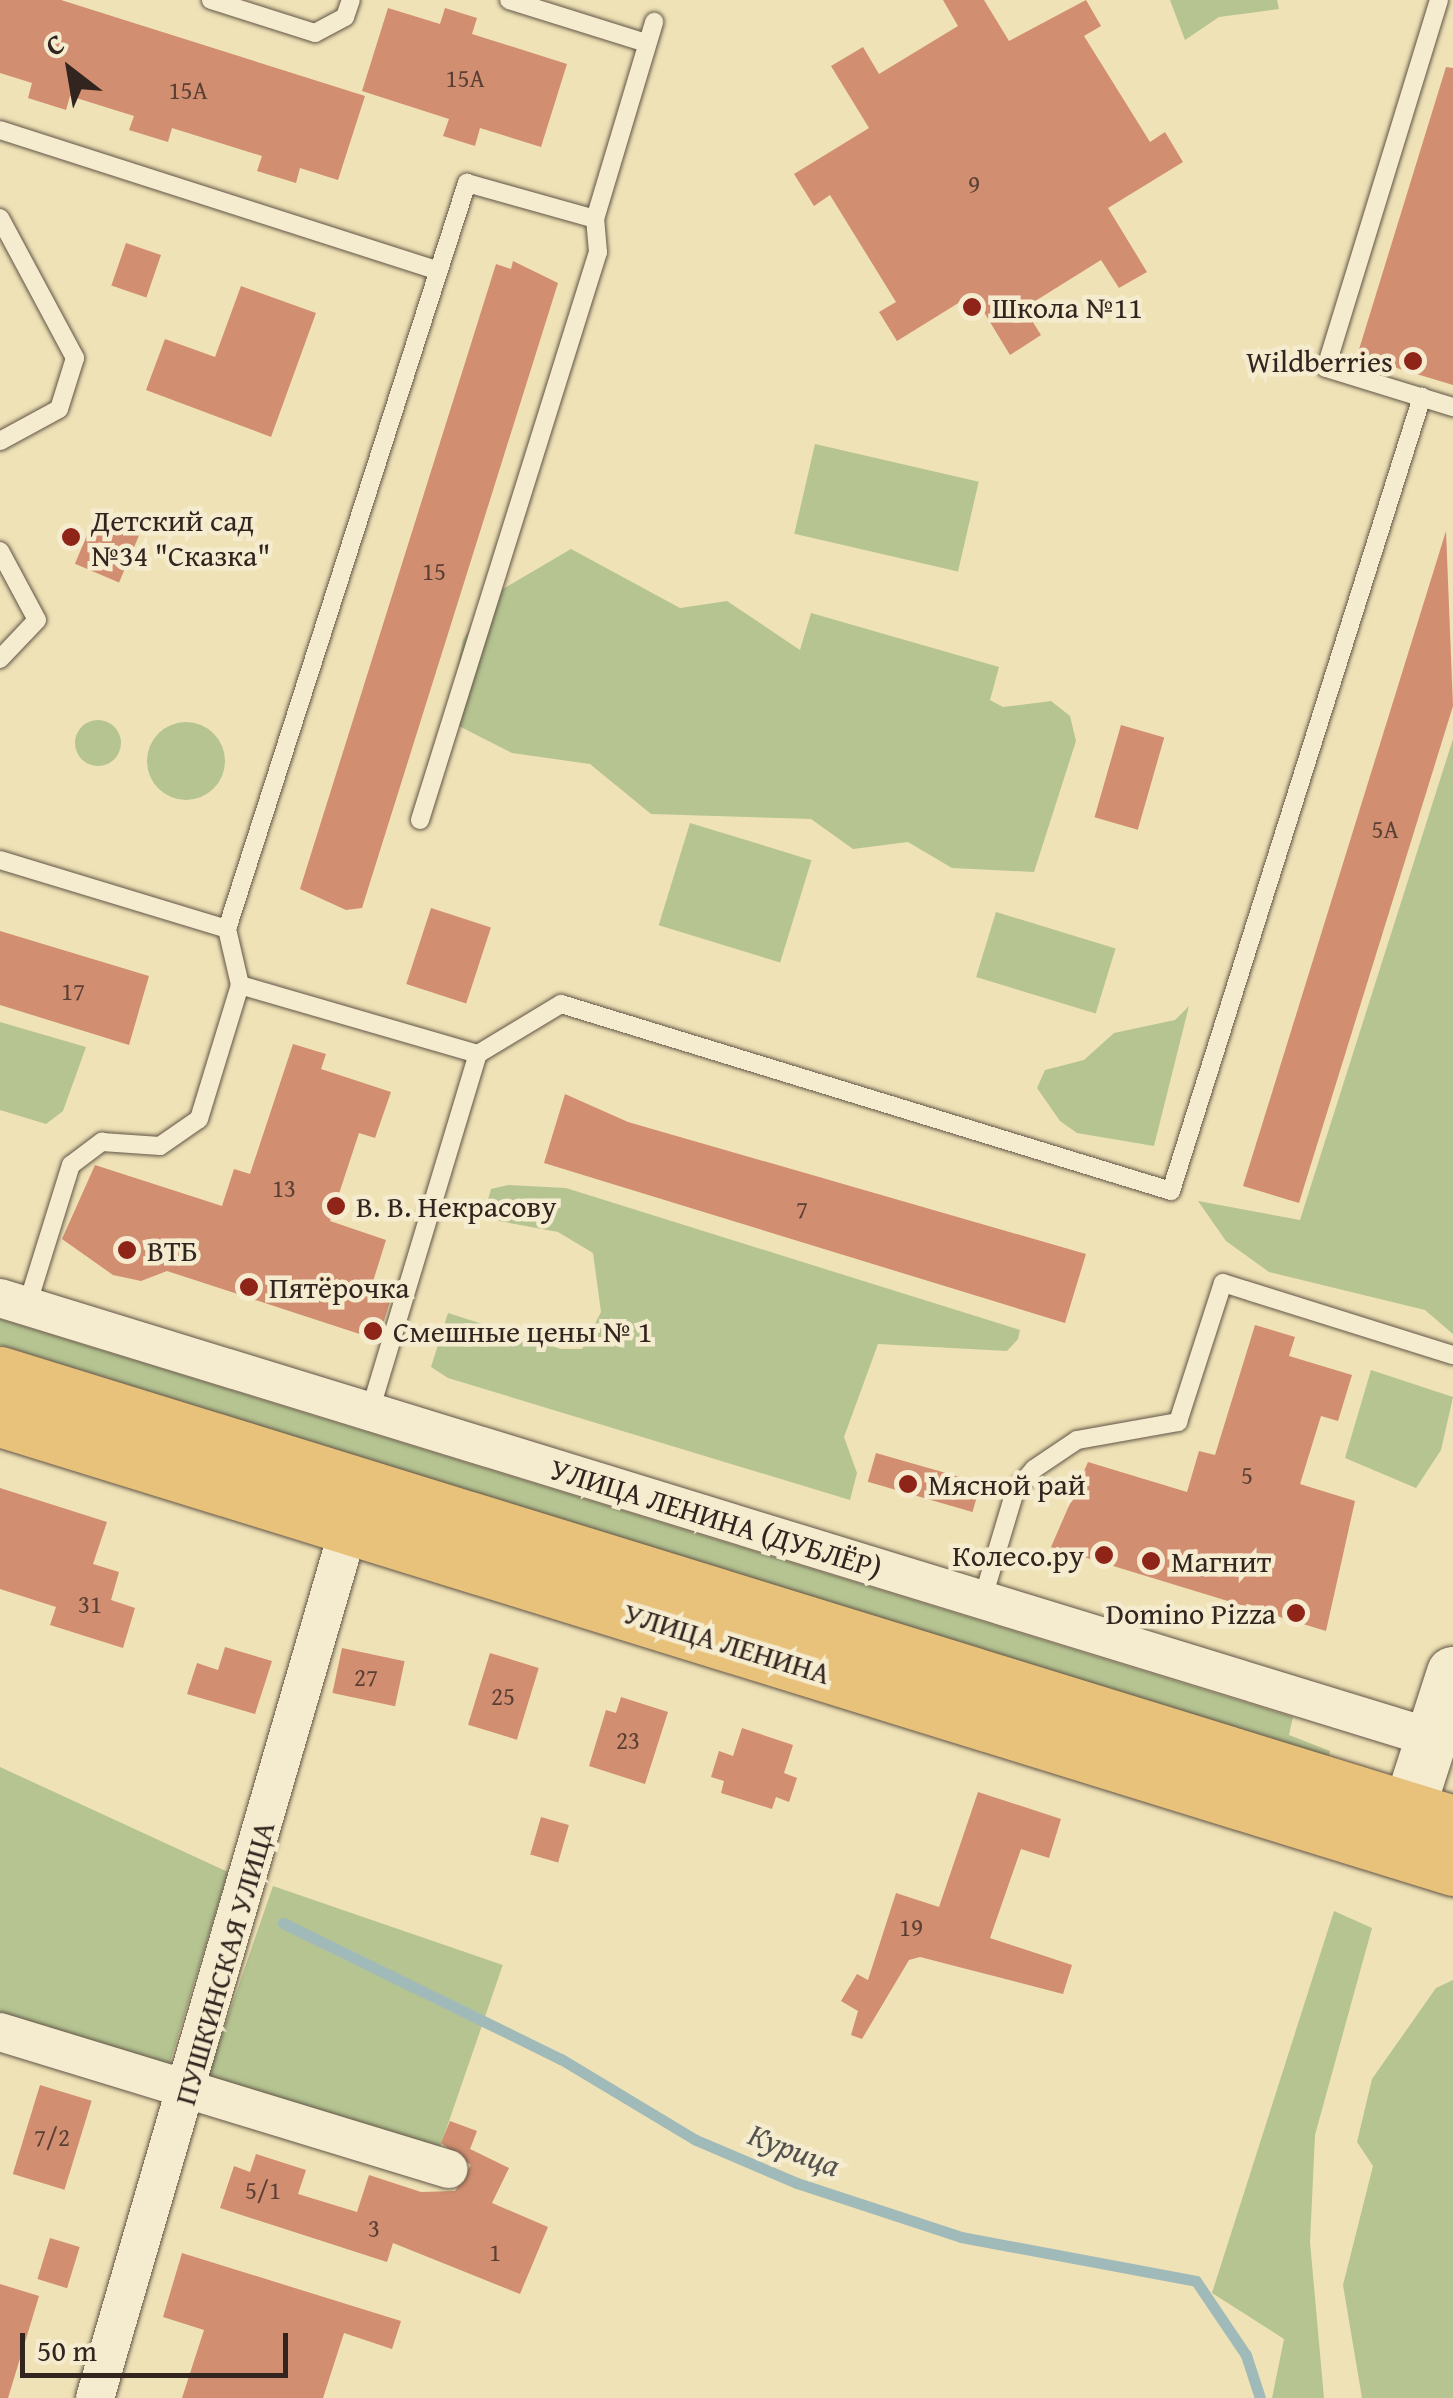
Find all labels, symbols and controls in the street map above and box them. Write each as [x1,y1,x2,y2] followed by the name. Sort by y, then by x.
[20,20,120,120] north arrow
[37,22,72,66] text: С
[445,63,485,93] house number: 15А
[168,75,208,105] house number: 15А
[968,169,980,199] house number: 9
[992,289,1143,325] place label: Школа №11
[961,296,983,318] marker: Школа №11
[1246,343,1393,379] place label: Wildberries
[1402,350,1424,372] marker: Wildberries
[91,502,270,572] place label: Детский сад №34 "Сказка"
[60,526,82,548] marker: Детский сад №34 "Сказка"
[422,556,446,586] house number: 15
[1371,814,1399,844] house number: 5А
[61,976,85,1006] house number: 17
[272,1173,296,1203] house number: 13
[356,1188,556,1224] place label: В. В. Некрасову
[796,1194,808,1224] house number: 7
[325,1195,347,1217] marker: В. В. Некрасову
[147,1232,198,1268] place label: ВТБ
[116,1239,138,1261] marker: ВТБ
[269,1269,410,1305] place label: Пятёрочка
[238,1276,260,1298] marker: Пятёрочка
[393,1313,652,1349] place label: Смешные цены № 1
[362,1320,384,1342] marker: Смешные цены № 1
[546,1450,886,1586] street label: УЛИЦА ЛЕНИНА (ДУБЛЁР)
[1241,1460,1253,1490] house number: 5
[928,1466,1086,1502] place label: Мясной рай
[897,1473,919,1495] marker: Мясной рай
[952,1537,1084,1573] place label: Колесо.ру
[1171,1543,1271,1579] place label: Магнит
[1093,1544,1115,1566] marker: Колесо.ру
[1140,1550,1162,1572] marker: Магнит
[78,1589,102,1619] house number: 31
[619,1594,835,1692] street label: УЛИЦА ЛЕНИНА
[1106,1595,1276,1631] place label: Domino Pizza
[1285,1602,1307,1624] marker: Domino Pizza
[354,1662,378,1692] house number: 27
[491,1681,515,1711] house number: 25
[616,1725,640,1755] house number: 23
[166,1817,282,2109] street label: ПУШКИНСКАЯ УЛИЦА
[899,1912,923,1942] house number: 19
[743,2115,845,2185] water label: Курица
[34,2122,70,2152] house number: 7/2
[245,2175,281,2205] house number: 5/1
[368,2213,380,2243] house number: 3
[489,2237,501,2267] house number: 1
[25,2313,292,2375] scale bar
[37,2328,97,2372] text: 50 m

